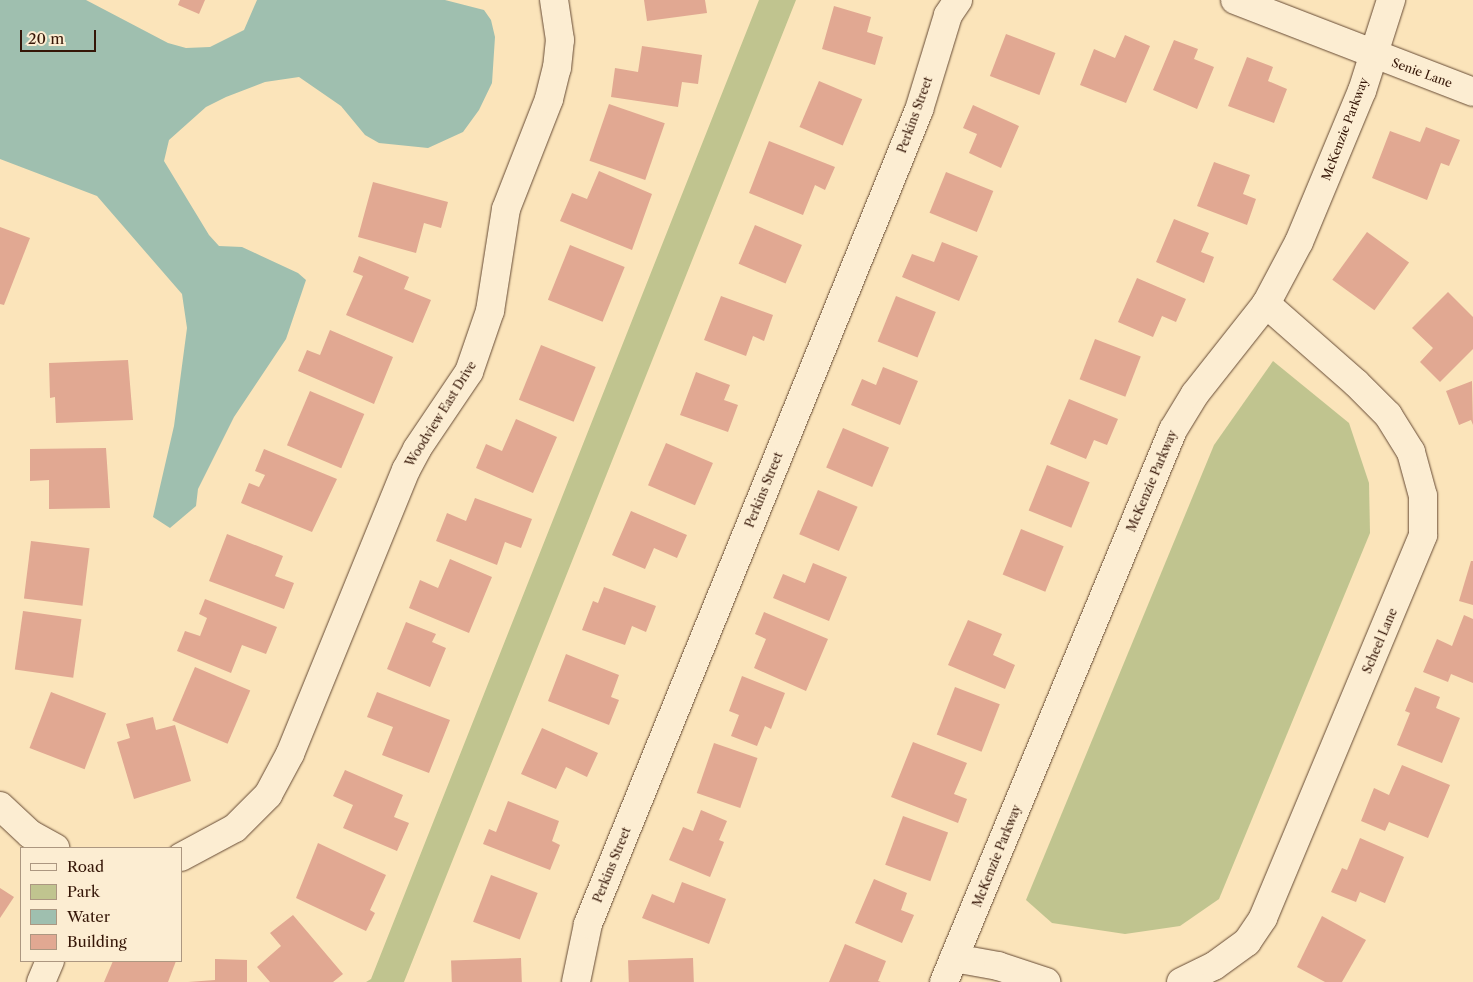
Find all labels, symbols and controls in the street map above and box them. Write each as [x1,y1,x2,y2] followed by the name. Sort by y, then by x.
[22,20,99,52] scale bar
[28,29,64,48] text: 20 m
[1390,55,1454,91] street label: Senie Lane
[895,75,935,155] street label: Perkins Street
[1319,75,1371,183] street label: McKenzie Parkway
[403,358,479,470] street label: Woodview East Drive
[1124,428,1180,534] street label: McKenzie Parkway
[742,450,786,530] street label: Perkins Street
[1360,606,1400,676] street label: Scheel Lane
[970,803,1024,909] street label: McKenzie Parkway
[590,825,634,905] street label: Perkins Street
[20,847,182,962] legend
[67,857,104,876] text: Road
[67,882,100,901] text: Park
[67,907,110,926] text: Water
[67,932,127,951] text: Building

